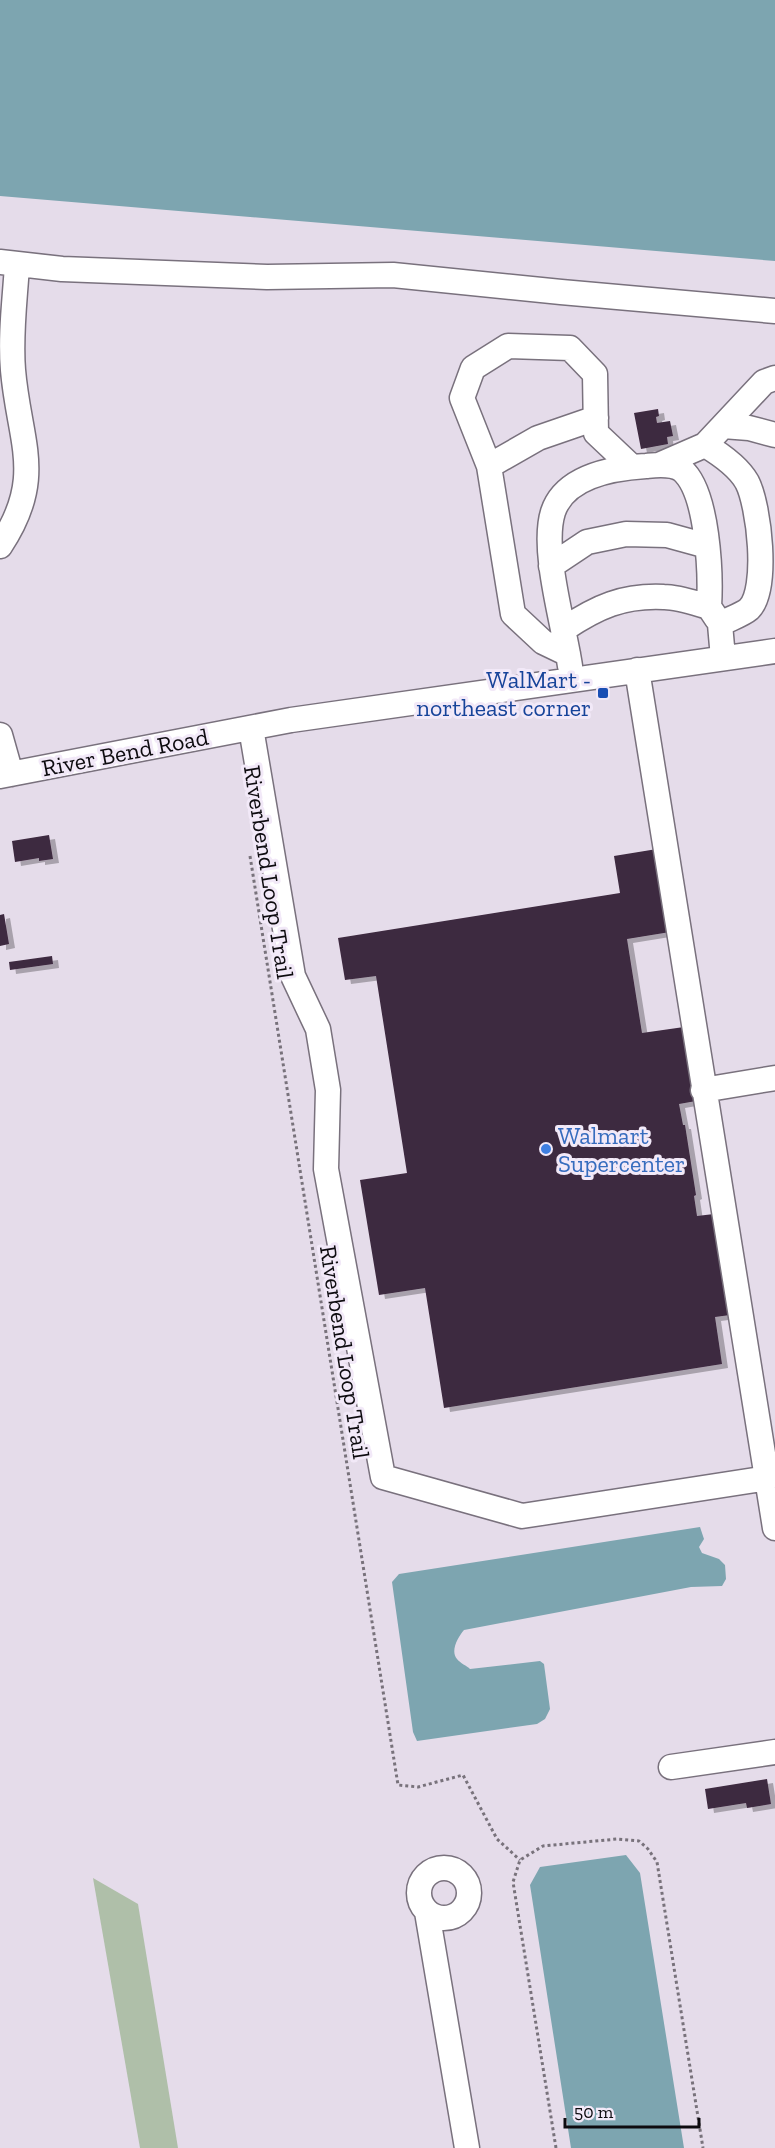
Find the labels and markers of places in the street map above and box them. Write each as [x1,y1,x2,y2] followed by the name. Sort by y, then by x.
[416,665,591,722] place label: WalMart - northeast corner
[596,686,610,700] marker: WalMart - northeast corner
[558,1121,685,1178] place label: Walmart Supercenter
[539,1142,553,1156] marker: Walmart Supercenter

